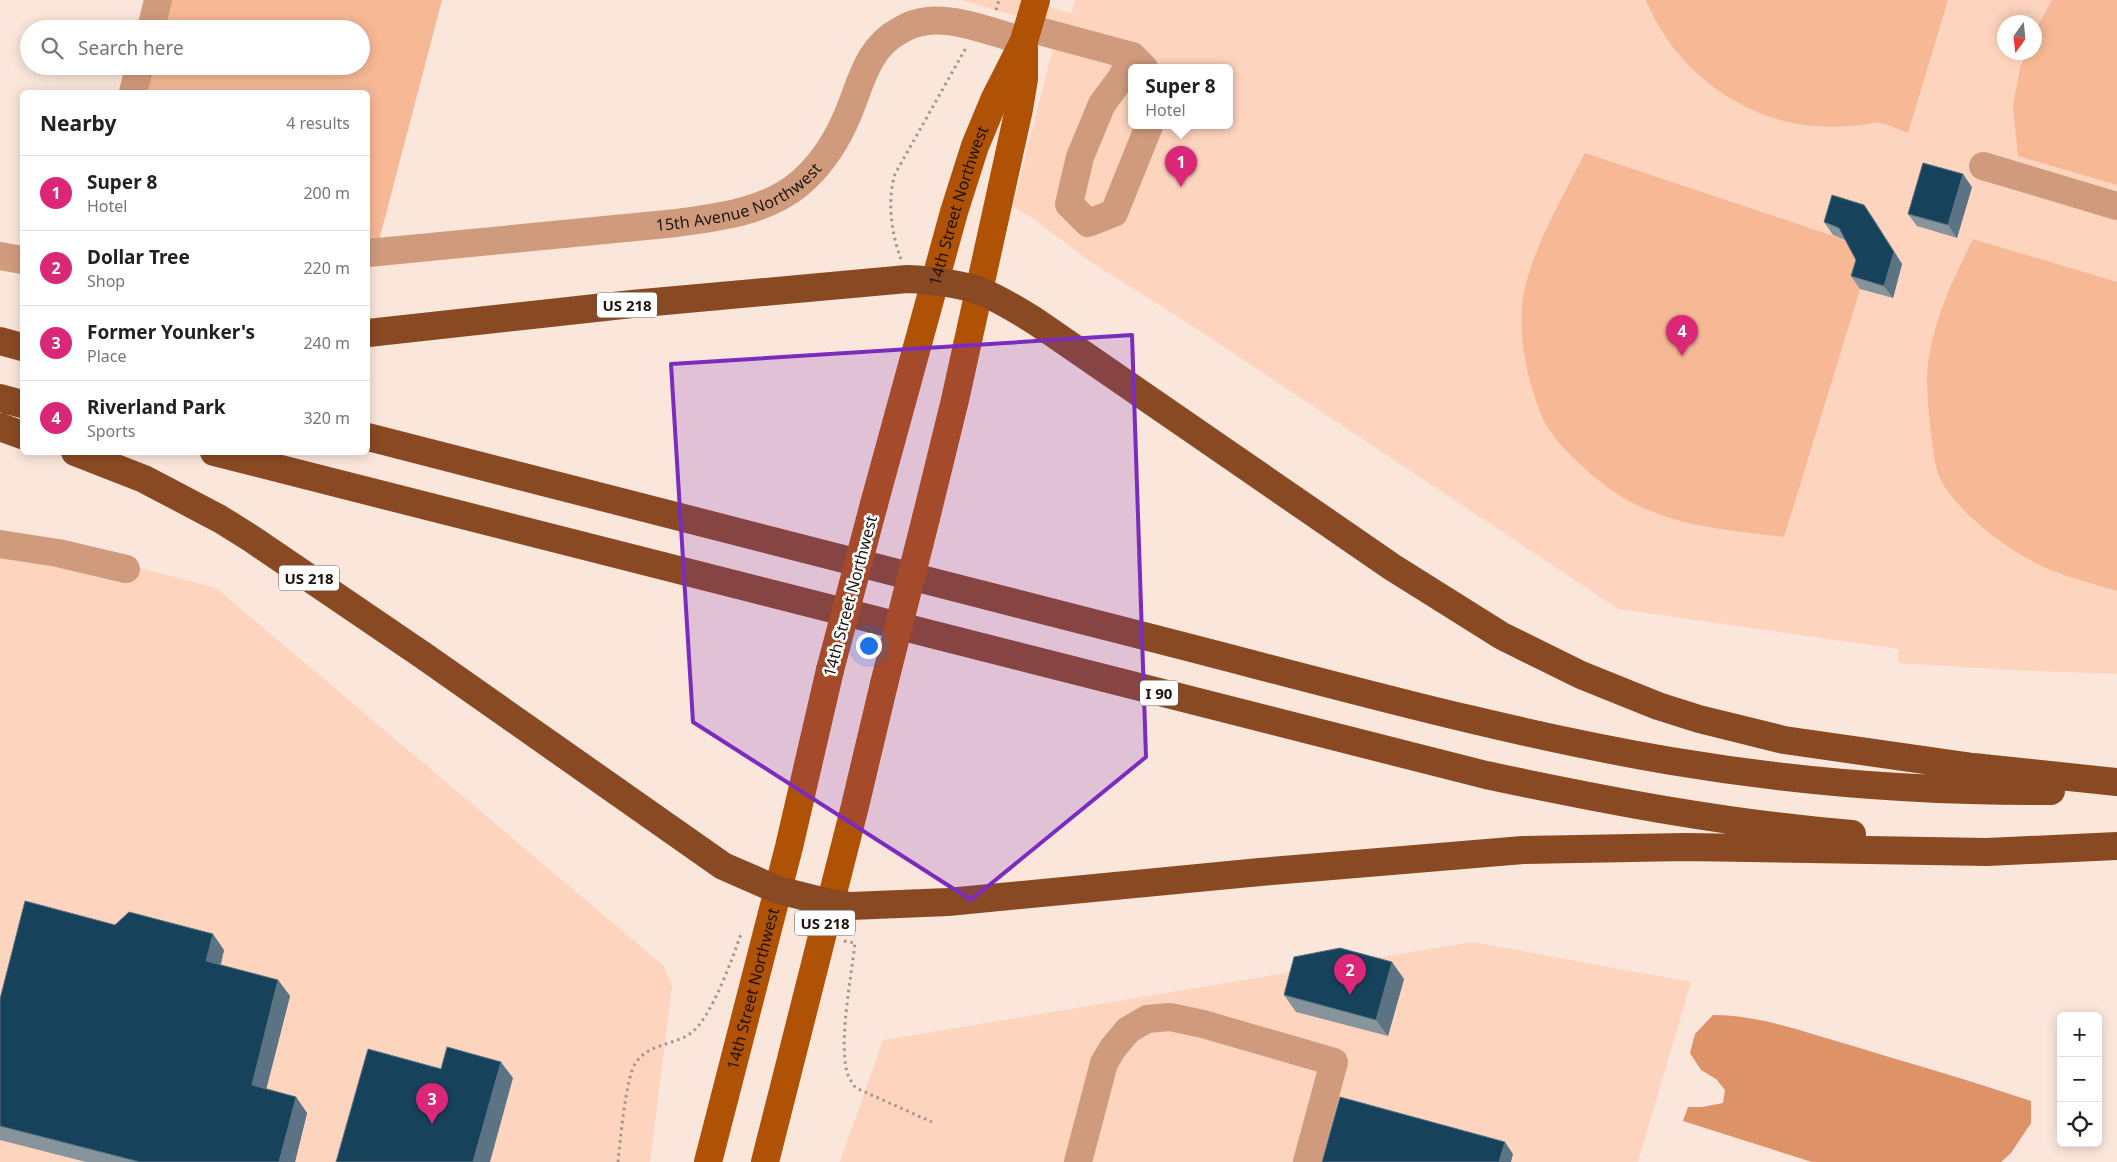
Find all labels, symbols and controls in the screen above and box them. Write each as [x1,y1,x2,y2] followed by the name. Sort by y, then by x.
[1997,15,2042,60] north arrow
[20,20,370,75] search box
[38,34,66,62] icon: search
[78,35,184,61] text: Search here
[1128,64,1233,129] popup
[1145,73,1216,99] text: Super 8
[1145,99,1186,121] text: Hotel
[40,109,116,137] text: Nearby
[286,112,350,134] text: 4 results
[923,122,993,288] street label: 14th Street Northwest
[1165,146,1197,187] pin: 1
[655,158,826,236] street label: 15th Avenue Northwest
[87,169,157,195] text: Super 8
[51,182,61,204] text: 1
[303,182,350,204] text: 200 m
[87,195,127,217] text: Hotel
[87,244,190,270] text: Dollar Tree
[51,257,61,279] text: 2
[303,257,350,279] text: 220 m
[87,270,125,292] text: Shop
[597,292,657,318] road number: US 218
[1666,315,1698,356] pin: 4
[87,319,255,345] text: Former Younker's
[51,332,61,354] text: 3
[303,332,350,354] text: 240 m
[87,345,127,367] text: Place
[87,394,226,420] text: Riverland Park
[51,407,61,429] text: 4
[303,407,350,429] text: 320 m
[87,420,135,442] text: Sports
[818,513,882,679] street label: 14th Street Northwest
[279,566,339,590] road number: US 218
[856,633,882,659] your location
[1140,680,1178,706] road number: I 90
[721,905,784,1072] street label: 14th Street Northwest
[795,910,855,936] road number: US 218
[1334,954,1366,995] pin: 2
[2057,1012,2102,1147] map controls
[2057,1012,2102,1057] button: +
[2057,1057,2102,1102] button: −
[416,1083,448,1124] pin: 3
[2057,1102,2102,1147] button: locate

